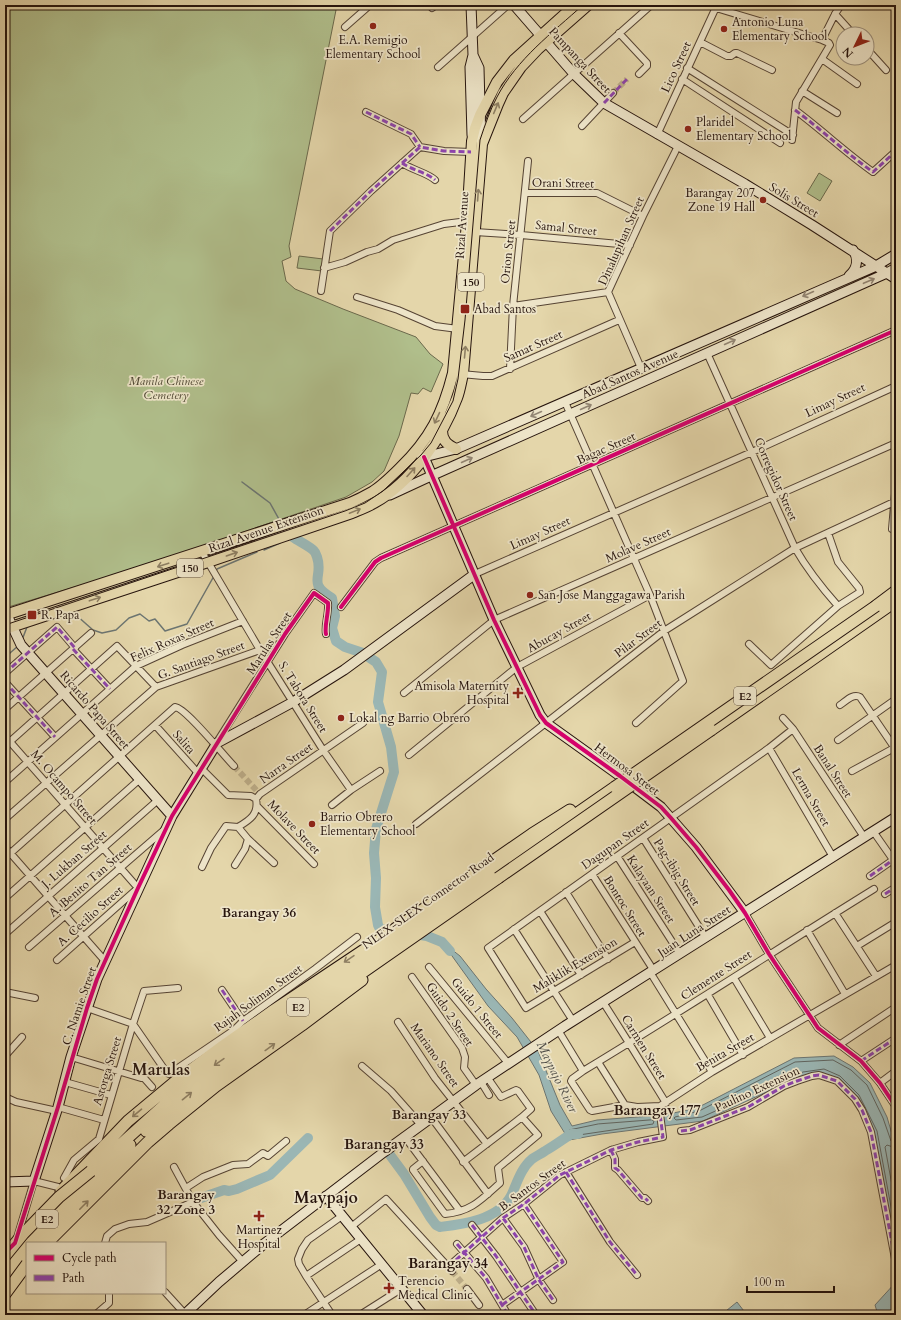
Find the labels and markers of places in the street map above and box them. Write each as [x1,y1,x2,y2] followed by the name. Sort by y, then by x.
[732,14,827,44] place label: Antonio Luna Elementary School
[368,21,378,31] marker: E.A. Remigio Elementary School
[719,24,729,34] marker: Antonio Luna Elementary School
[325,32,421,62] place label: E.A. Remigio Elementary School
[696,114,791,144] place label: Plaridel Elementary School
[683,124,693,134] marker: Plaridel Elementary School
[685,185,755,215] place label: Barangay 207 Zone 19 Hall
[758,195,768,205] marker: Barangay 207 Zone 19 Hall
[474,301,536,317] place label: Abad Santos
[459,303,471,315] marker: Abad Santos
[538,587,685,603] place label: San Jose Manggagawa Parish
[525,590,535,600] marker: San Jose Manggagawa Parish
[41,607,80,623] place label: R. Papa
[26,609,38,621] marker: R. Papa
[415,678,510,708] place label: Amisola Maternity Hospital
[512,687,524,699] marker: Amisola Maternity Hospital
[349,710,471,726] place label: Lokal ng Barrio Obrero
[336,713,346,723] marker: Lokal ng Barrio Obrero
[320,809,415,839] place label: Barrio Obrero Elementary School
[307,819,317,829] marker: Barrio Obrero Elementary School
[253,1210,265,1222] marker: Martinez Hospital
[236,1222,282,1252] place label: Martinez Hospital
[398,1273,473,1303] place label: Terencio Medical Clinic
[383,1282,395,1294] marker: Terencio Medical Clinic

